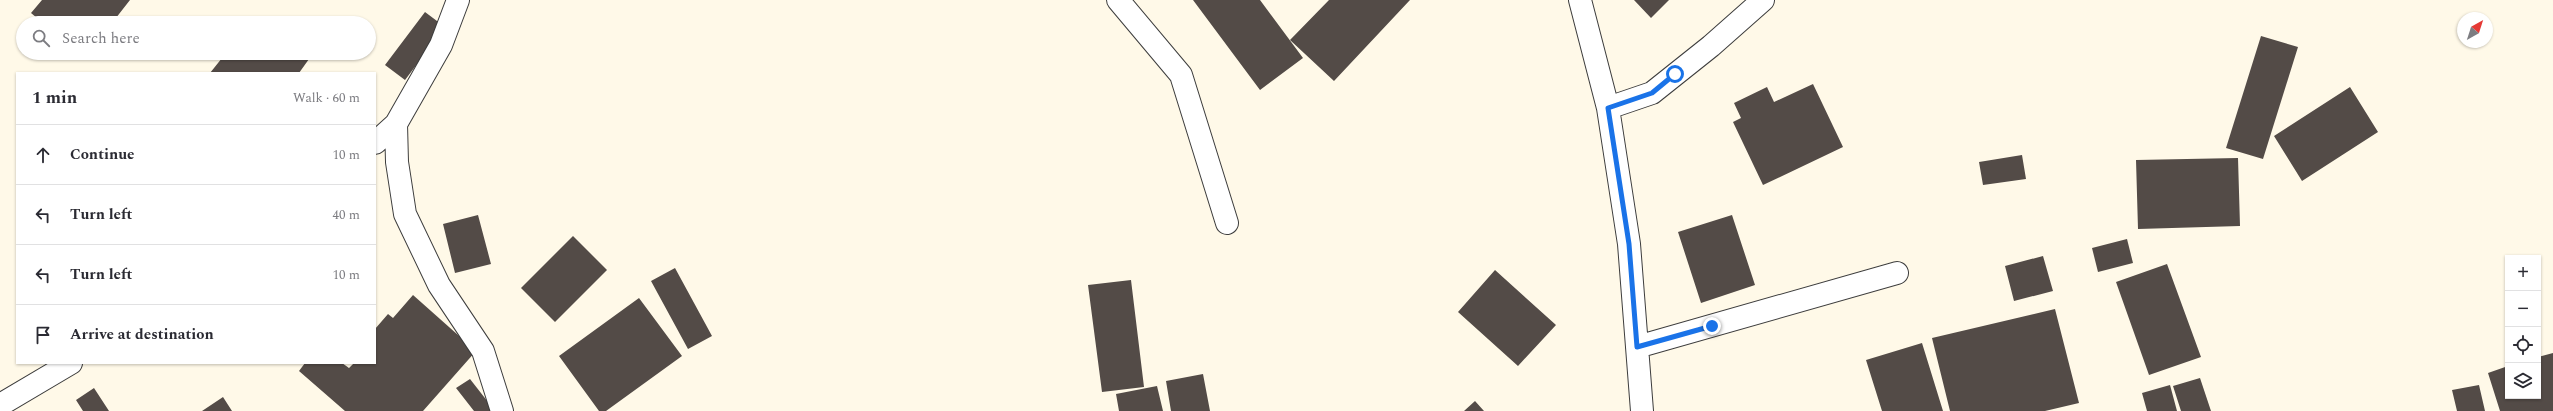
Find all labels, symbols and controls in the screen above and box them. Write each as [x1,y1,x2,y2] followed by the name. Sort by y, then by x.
[2457,12,2493,48] north arrow
[16,16,376,60] search box
[30,27,52,49] icon: search
[62,27,140,50] text: Search here
[1666,65,1684,83] route start
[32,85,77,111] text: 1 min
[293,88,360,108] text: Walk · 60 m
[70,143,135,166] text: Continue
[32,144,54,166] icon: ahead
[333,145,360,165] text: 10 m
[70,203,132,226] text: Turn left
[32,204,54,226] icon: left
[333,205,360,225] text: 40 m
[2505,255,2541,399] map controls
[2505,255,2541,291] button: +
[70,263,132,286] text: Turn left
[32,264,54,286] icon: left
[333,265,360,285] text: 10 m
[2505,291,2541,327] button: −
[1703,317,1721,335] route end
[70,323,214,346] text: Arrive at destination
[32,324,54,346] icon: arrive
[2505,327,2541,363] button: locate
[2505,363,2541,399] button: layers

